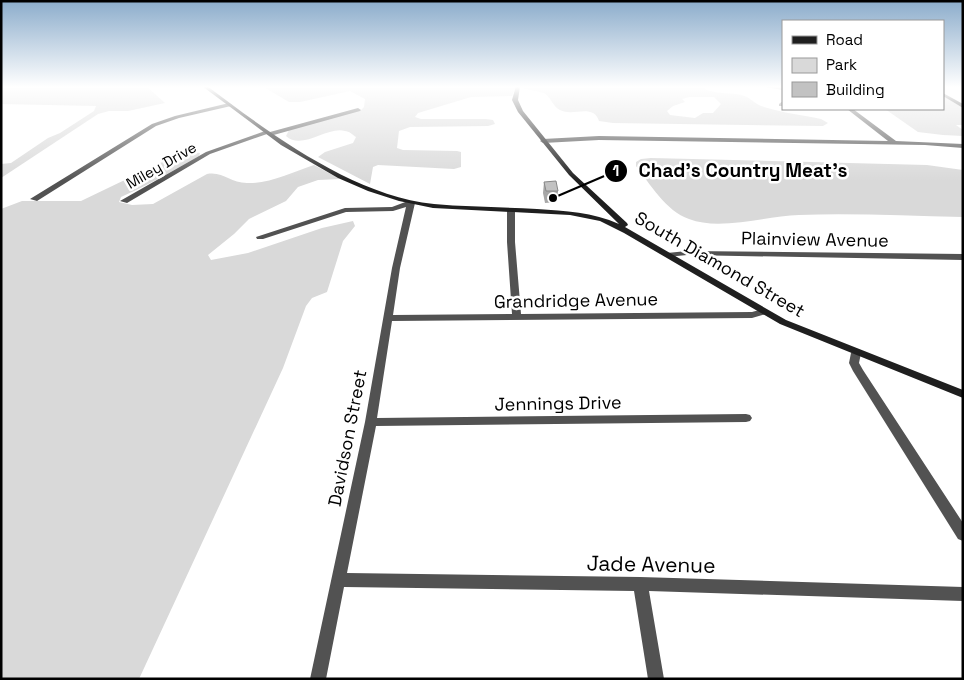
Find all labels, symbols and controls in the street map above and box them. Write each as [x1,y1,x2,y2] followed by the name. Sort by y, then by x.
[782,20,944,110] legend
[826,30,863,49] text: Road
[826,55,857,74] text: Park
[826,80,885,99] text: Building
[122,137,200,193] street label: Miley Drive
[604,154,858,188] callout: Chad's Country Meat's
[639,158,848,183] text: Chad's Country Meat's
[613,161,619,180] text: 1
[631,206,809,322] street label: South Diamond Street
[741,226,889,252] street label: Plainview Avenue
[494,287,658,313] street label: Grandridge Avenue
[322,368,372,508] street label: Davidson Street
[494,390,622,416] street label: Jennings Drive
[586,549,716,579] street label: Jade Avenue

